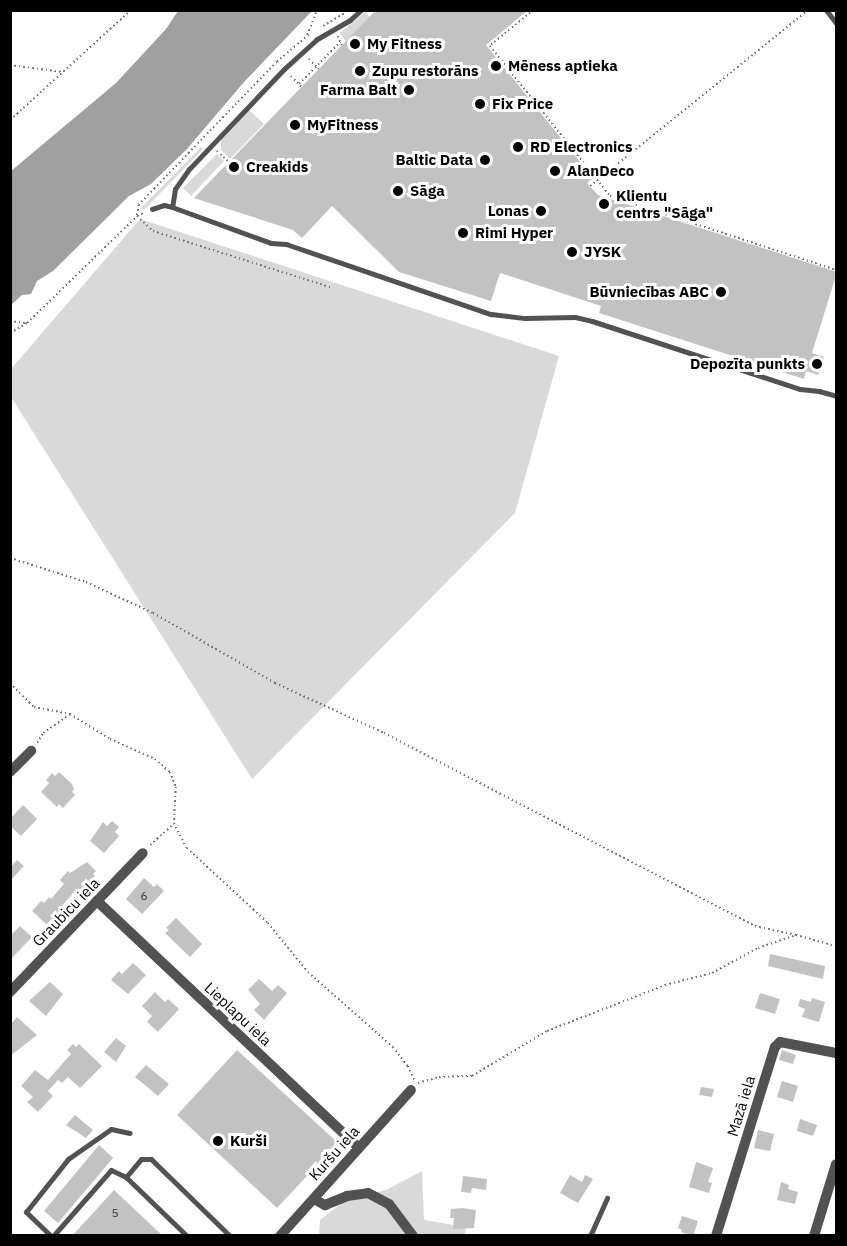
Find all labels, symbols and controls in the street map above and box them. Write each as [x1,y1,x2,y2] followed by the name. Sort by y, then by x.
[367,35,442,53] place label: My Fitness
[348,37,362,51] marker: My Fitness
[508,57,618,75] place label: Mēness aptieka
[489,59,503,73] marker: Mēness aptieka
[372,62,478,80] place label: Zupu restorāns
[353,64,367,78] marker: Zupu restorāns
[320,81,397,99] place label: Farma Balt
[402,83,416,97] marker: Farma Balt
[492,95,553,113] place label: Fix Price
[473,97,487,111] marker: Fix Price
[307,116,378,134] place label: MyFitness
[288,118,302,132] marker: MyFitness
[530,138,633,156] place label: RD Electronics
[511,140,525,154] marker: RD Electronics
[395,151,473,169] place label: Baltic Data
[478,153,492,167] marker: Baltic Data
[246,158,308,176] place label: Creakids
[227,160,241,174] marker: Creakids
[567,162,634,180] place label: AlanDeco
[548,164,562,178] marker: AlanDeco
[410,182,445,200] place label: Sāga
[391,184,405,198] marker: Sāga
[616,186,713,221] place label: Klientu centrs "Sāga"
[597,197,611,211] marker: Klientu centrs "Sāga"
[488,202,529,220] place label: Lonas
[534,204,548,218] marker: Lonas
[475,224,553,242] place label: Rimi Hyper
[456,226,470,240] marker: Rimi Hyper
[584,243,621,261] place label: JYSK
[565,245,579,259] marker: JYSK
[589,283,709,301] place label: Būvniecības ABC
[714,285,728,299] marker: Būvniecības ABC
[690,355,805,373] place label: Depozīta punkts
[810,357,824,371] marker: Depozīta punkts
[29,874,103,950] street label: Graubicu iela
[140,889,148,903] house number: 6
[201,978,275,1050] street label: Lieplapu iela
[723,1073,759,1139] street label: Mazā iela
[305,1122,363,1184] street label: Kuršu iela
[230,1132,267,1150] place label: Kurši
[211,1134,225,1148] marker: Kurši
[111,1206,119,1220] house number: 5

